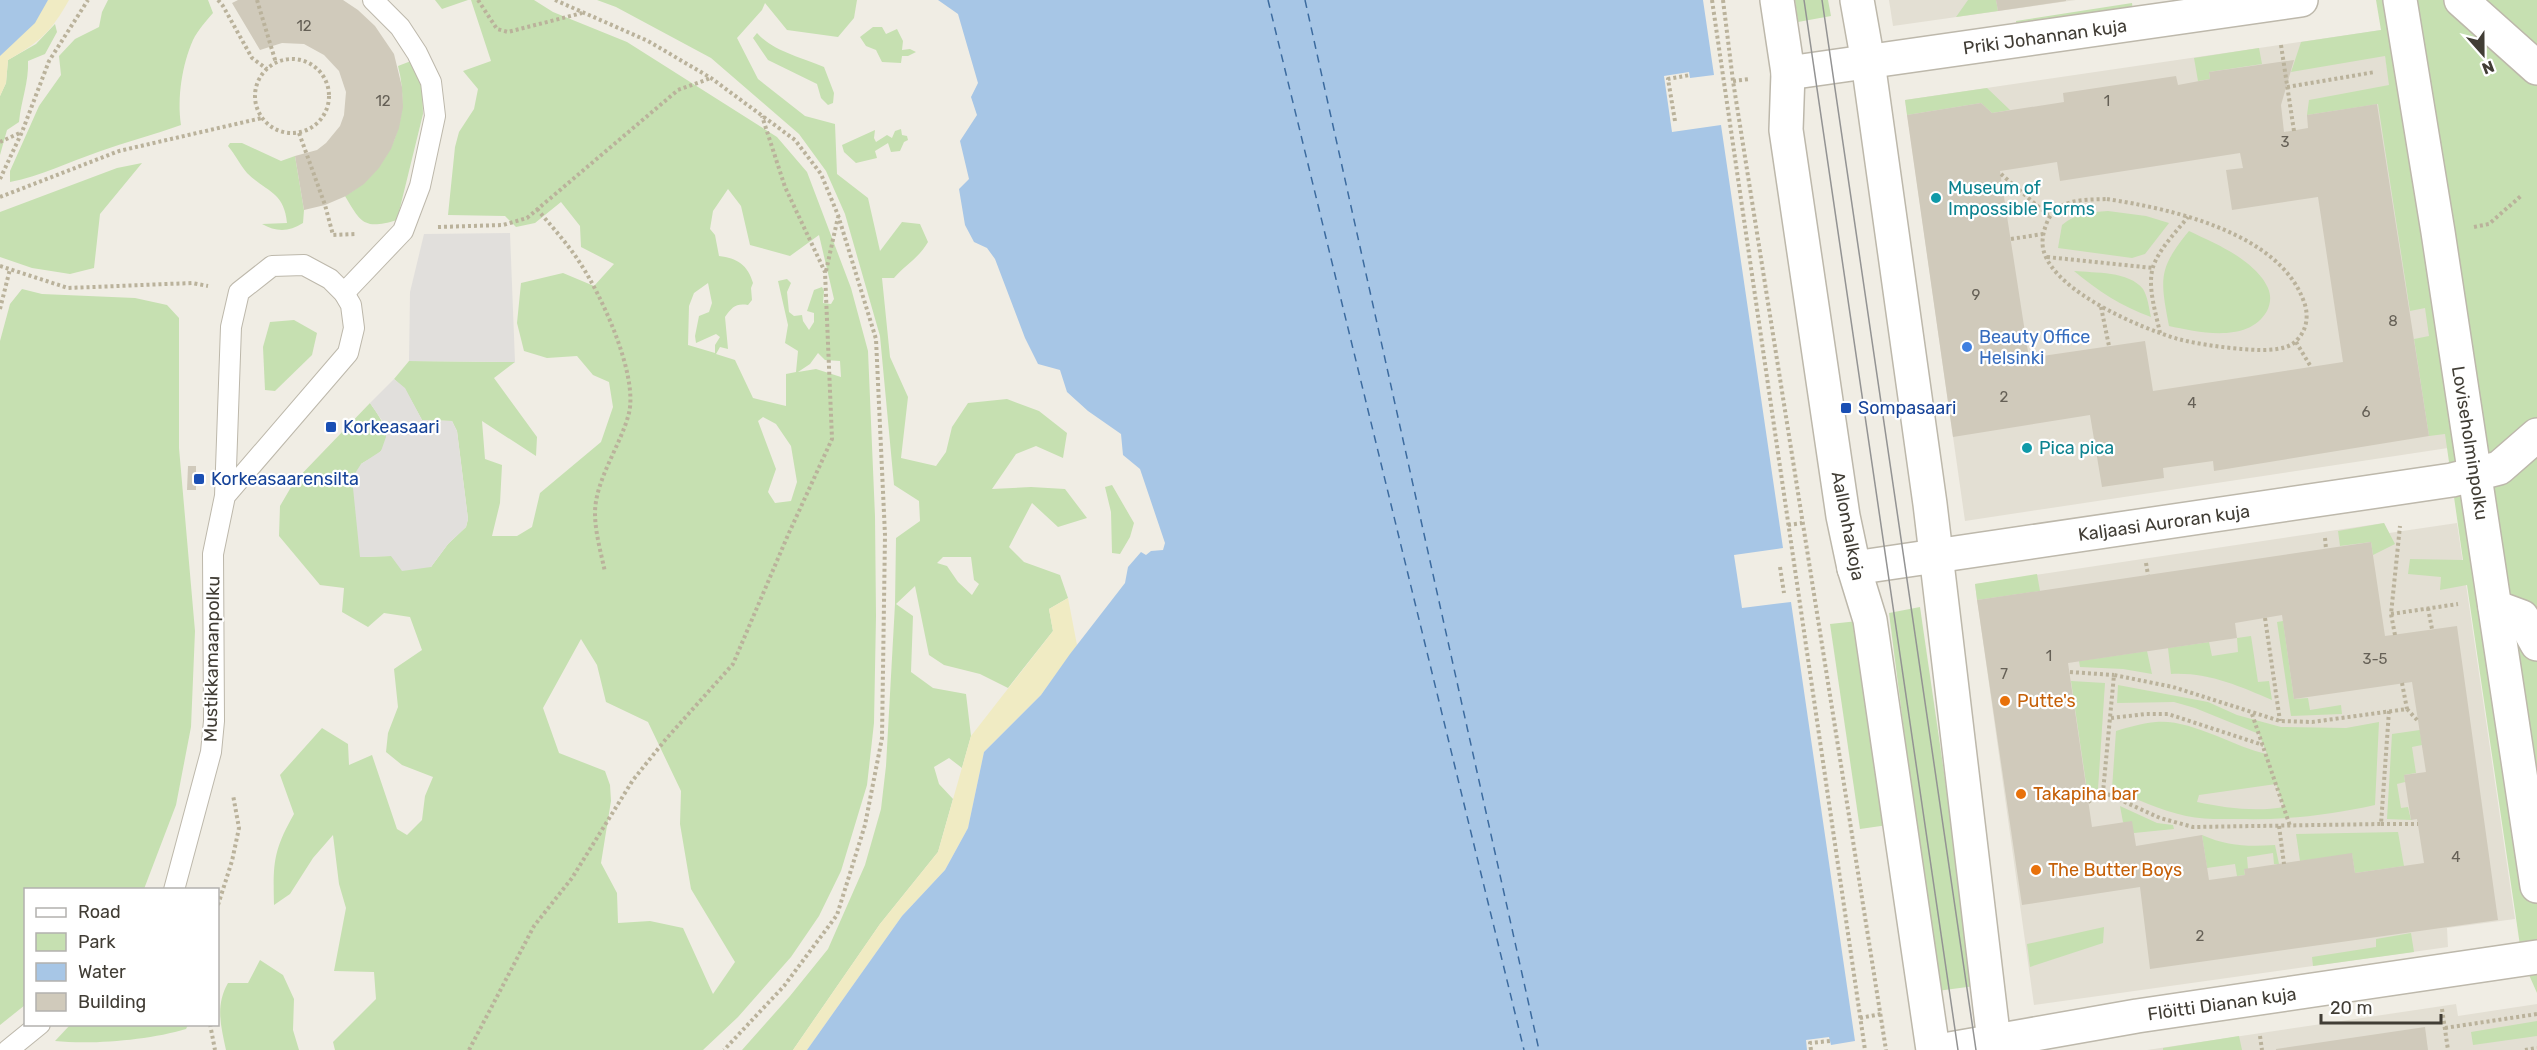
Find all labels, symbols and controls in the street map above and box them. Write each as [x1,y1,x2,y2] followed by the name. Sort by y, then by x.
[1962,15,2128,59] street label: Priki Johannan kuja
[296,17,312,35] house number: 12
[2453,24,2513,84] north arrow
[2479,57,2497,78] text: N
[375,92,391,110] house number: 12
[2104,92,2110,110] house number: 1
[2280,133,2290,151] house number: 3
[1948,177,2095,220] place label: Museum of Impossible Forms
[1929,191,1943,205] marker: Museum of Impossible Forms
[1972,286,1981,304] house number: 9
[2388,312,2398,330] house number: 8
[1979,326,2090,369] place label: Beauty Office Helsinki
[1960,340,1974,354] marker: Beauty Office Helsinki
[2447,364,2493,522] street label: Loviseholminpolku
[2000,388,2009,406] house number: 2
[2187,394,2197,412] house number: 4
[1858,397,1956,419] place label: Sompasaari
[1839,401,1853,415] marker: Sompasaari
[2361,403,2371,421] house number: 6
[343,416,440,438] place label: Korkeasaari
[324,420,338,434] marker: Korkeasaari
[2039,437,2114,459] place label: Pica pica
[2020,441,2034,455] marker: Pica pica
[211,468,359,490] place label: Korkeasaarensilta
[1827,469,1869,583] street label: Aallonhalkoja
[192,472,206,486] marker: Korkeasaarensilta
[2077,500,2251,546] street label: Kaljaasi Auroran kuja
[200,576,224,742] street label: Mustikkamaanpolku
[2046,647,2052,665] house number: 1
[2362,650,2388,668] house number: 3-5
[2000,665,2008,683] house number: 7
[2017,690,2076,712] place label: Putte's
[1998,694,2012,708] marker: Putte's
[2033,783,2139,805] place label: Takapiha bar
[2014,787,2028,801] marker: Takapiha bar
[2451,848,2461,866] house number: 4
[2048,859,2182,881] place label: The Butter Boys
[2029,863,2043,877] marker: The Butter Boys
[24,888,219,1026] legend
[78,901,121,923] text: Road
[2196,927,2205,945] house number: 2
[78,931,116,953] text: Park
[78,961,126,983] text: Water
[2146,983,2298,1025] street label: Flöitti Dianan kuja
[2321,987,2441,1025] scale bar
[78,991,146,1013] text: Building
[2330,997,2372,1019] text: 20 m

